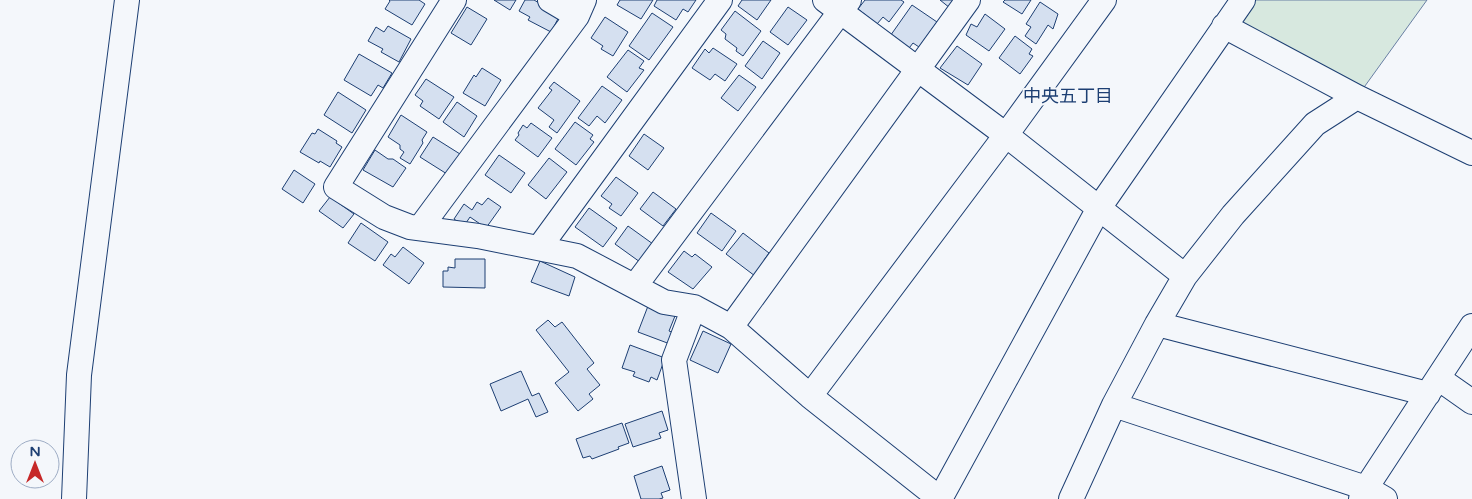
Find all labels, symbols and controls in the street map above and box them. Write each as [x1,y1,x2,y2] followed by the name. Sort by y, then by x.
[1023,85,1113,107] district label: 中央五丁目
[10,439,60,489] north arrow
[29,443,41,460] text: N

